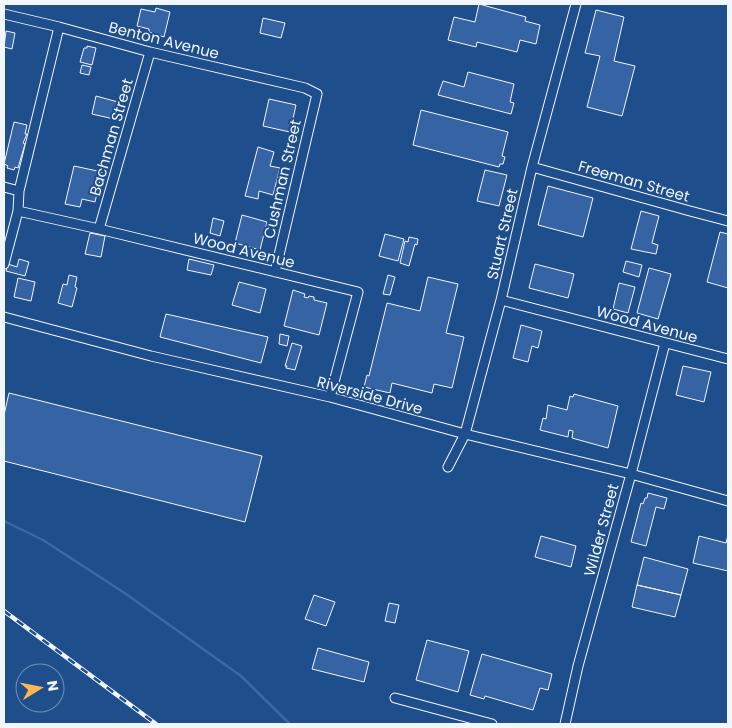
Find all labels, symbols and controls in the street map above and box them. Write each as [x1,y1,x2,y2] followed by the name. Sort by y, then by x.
[107,16,221,64] street label: Benton Avenue
[84,76,138,198] street label: Bachman Street
[258,117,306,241] street label: Cushman Street
[576,155,692,207] street label: Freeman Street
[481,186,523,282] street label: Stuart Street
[191,227,297,273] street label: Wood Avenue
[594,300,700,348] street label: Wood Avenue
[315,371,425,419] street label: Riverside Drive
[579,481,623,579] street label: Wilder Street
[15,663,65,713] north arrow
[42,679,64,693] text: N

